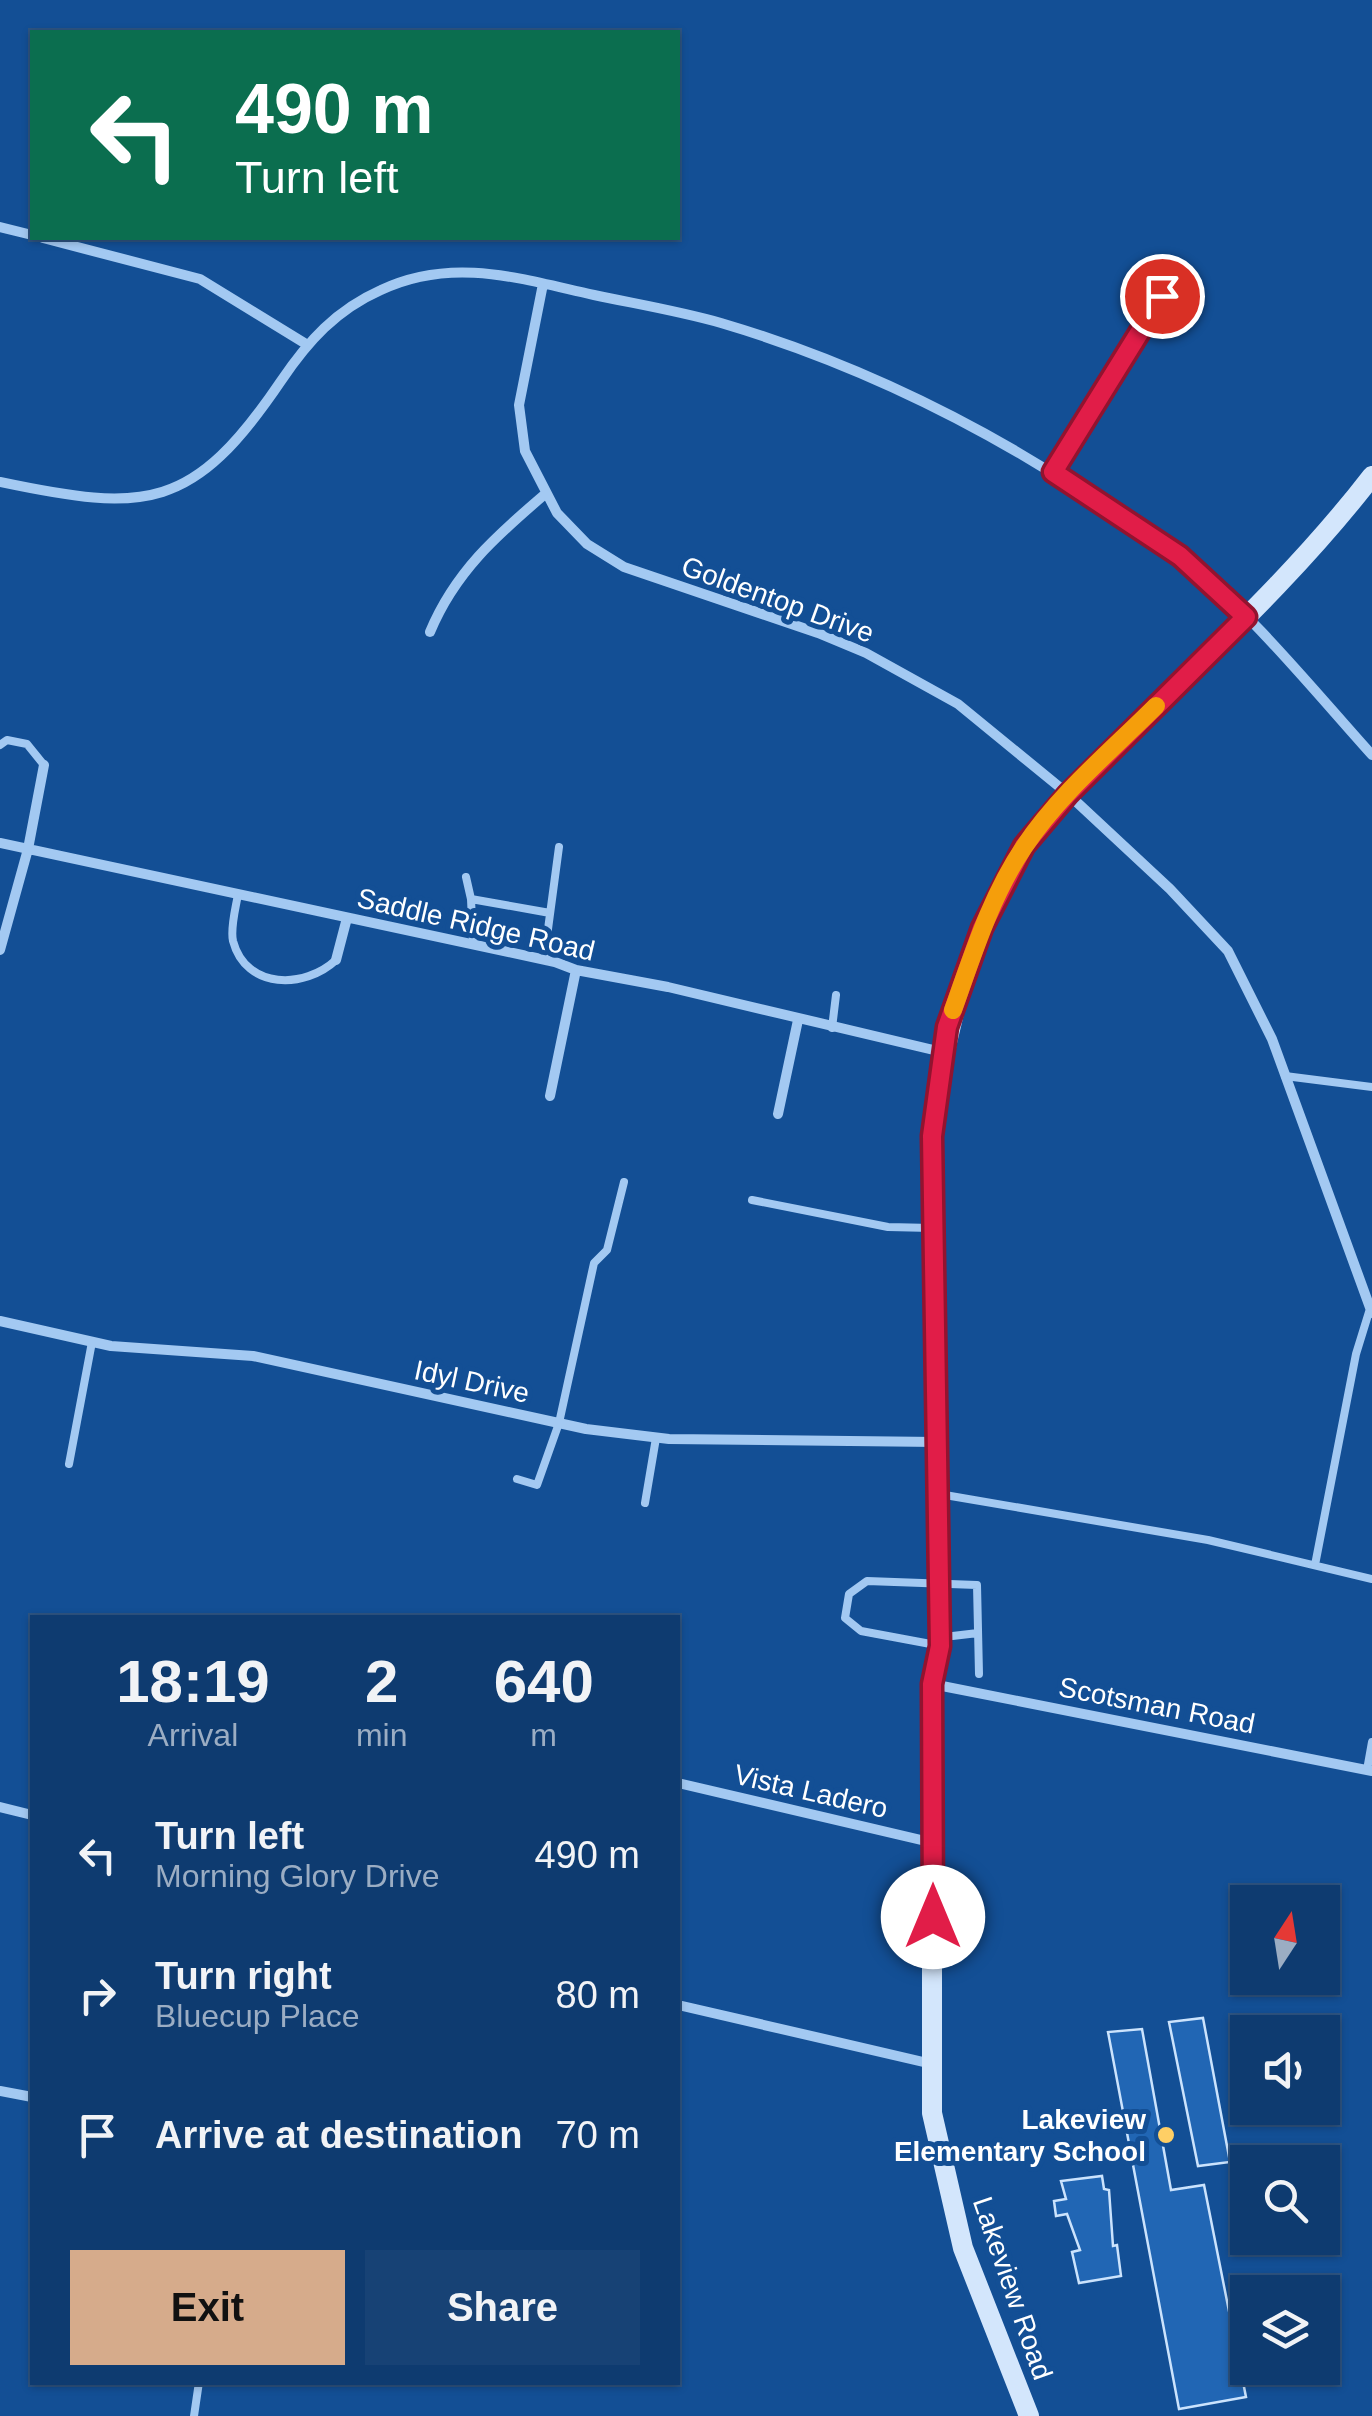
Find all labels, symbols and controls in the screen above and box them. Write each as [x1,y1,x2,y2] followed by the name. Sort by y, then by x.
[70,70,200,200] icon: left
[235,70,433,148] text: 490 m
[235,152,398,203] text: Turn left
[1120,254,1205,339] pin
[1135,269,1190,324] icon: arrive
[677,550,878,649] street label: Goldentop Drive
[354,882,598,967] street label: Saddle Ridge Road
[412,1354,532,1409] street label: Idyl Drive
[116,1648,270,1715] text: 18:19
[365,1648,398,1715] text: 2
[494,1648,594,1715] text: 640
[1056,1671,1258,1740] street label: Scotsman Road
[148,1717,238,1753] text: Arrival
[356,1717,407,1753] text: min
[530,1717,557,1753] text: m
[731,1759,891,1824] street label: Vista Ladero
[155,1815,304,1857] text: Turn left
[70,1828,125,1883] icon: left
[534,1834,640,1876] text: 490 m
[155,1858,440,1894] text: Morning Glory Drive
[881,1865,985,1969] position arrow
[1230,1885,1340,1995] north arrow
[1230,1885,1340,2385] map controls
[155,1955,332,1997] text: Turn right
[70,1968,125,2023] icon: right
[556,1974,640,2016] text: 80 m
[155,1998,360,2034] text: Bluecup Place
[1230,2015,1340,2125] button: sound
[894,2104,1146,2167] place label: Lakeview Elementary School
[70,2108,125,2163] icon: arrive
[155,2114,522,2156] text: Arrive at destination
[556,2114,640,2156] text: 70 m
[1155,2124,1177,2146] marker: Lakeview Elementary School
[1230,2145,1340,2255] button: search
[967,2193,1058,2384] street label: Lakeview Road
[70,2250,345,2365] button: Exit
[365,2250,640,2365] button: Share
[1230,2275,1340,2385] button: layers

